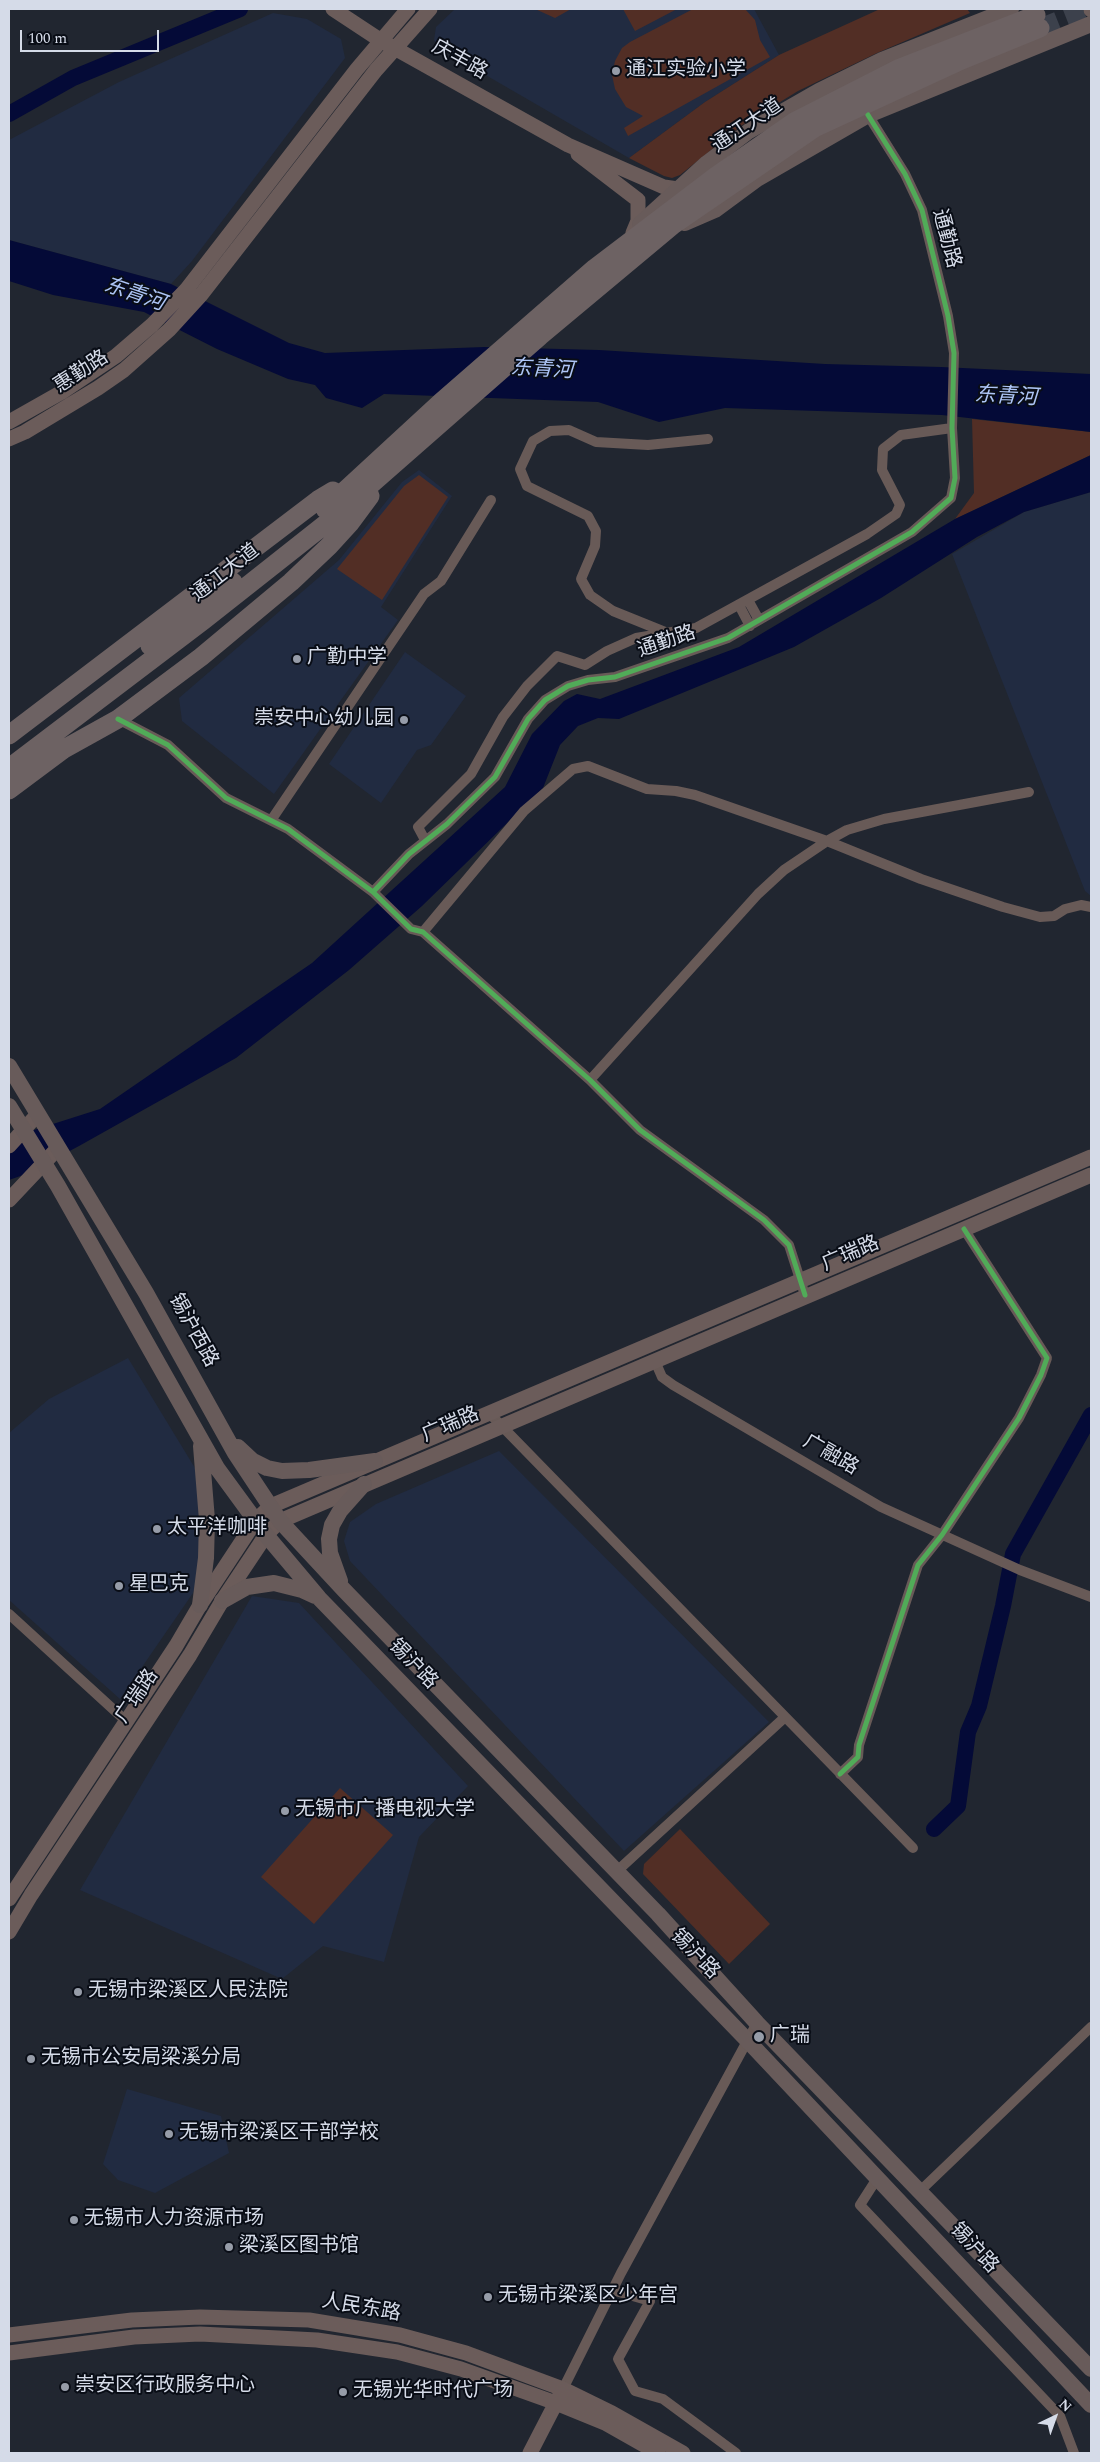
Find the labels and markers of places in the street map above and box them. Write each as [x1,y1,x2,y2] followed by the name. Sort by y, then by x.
[626,59,746,83] place label: 通江实验小学
[610,65,622,77] marker: 通江实验小学
[307,647,387,671] place label: 广勤中学
[291,653,303,665] marker: 广勤中学
[254,708,394,732] place label: 崇安中心幼儿园
[398,714,410,726] marker: 崇安中心幼儿园
[167,1517,267,1541] place label: 太平洋咖啡
[151,1523,163,1535] marker: 太平洋咖啡
[129,1574,189,1598] place label: 星巴克
[113,1580,125,1592] marker: 星巴克
[295,1799,475,1823] place label: 无锡市广播电视大学
[279,1805,291,1817] marker: 无锡市广播电视大学
[88,1980,288,2004] place label: 无锡市梁溪区人民法院
[72,1986,84,1998] marker: 无锡市梁溪区人民法院
[770,2025,810,2049] place label: 广瑞
[752,2030,766,2044] marker: 广瑞
[41,2047,241,2071] place label: 无锡市公安局梁溪分局
[25,2053,37,2065] marker: 无锡市公安局梁溪分局
[179,2122,379,2146] place label: 无锡市梁溪区干部学校
[163,2128,175,2140] marker: 无锡市梁溪区干部学校
[84,2208,264,2232] place label: 无锡市人力资源市场
[68,2214,80,2226] marker: 无锡市人力资源市场
[239,2235,359,2259] place label: 梁溪区图书馆
[223,2241,235,2253] marker: 梁溪区图书馆
[498,2285,678,2309] place label: 无锡市梁溪区少年宫
[482,2291,494,2303] marker: 无锡市梁溪区少年宫
[75,2375,255,2399] place label: 崇安区行政服务中心
[353,2380,513,2404] place label: 无锡光华时代广场
[59,2381,71,2393] marker: 崇安区行政服务中心
[337,2386,349,2398] marker: 无锡光华时代广场

